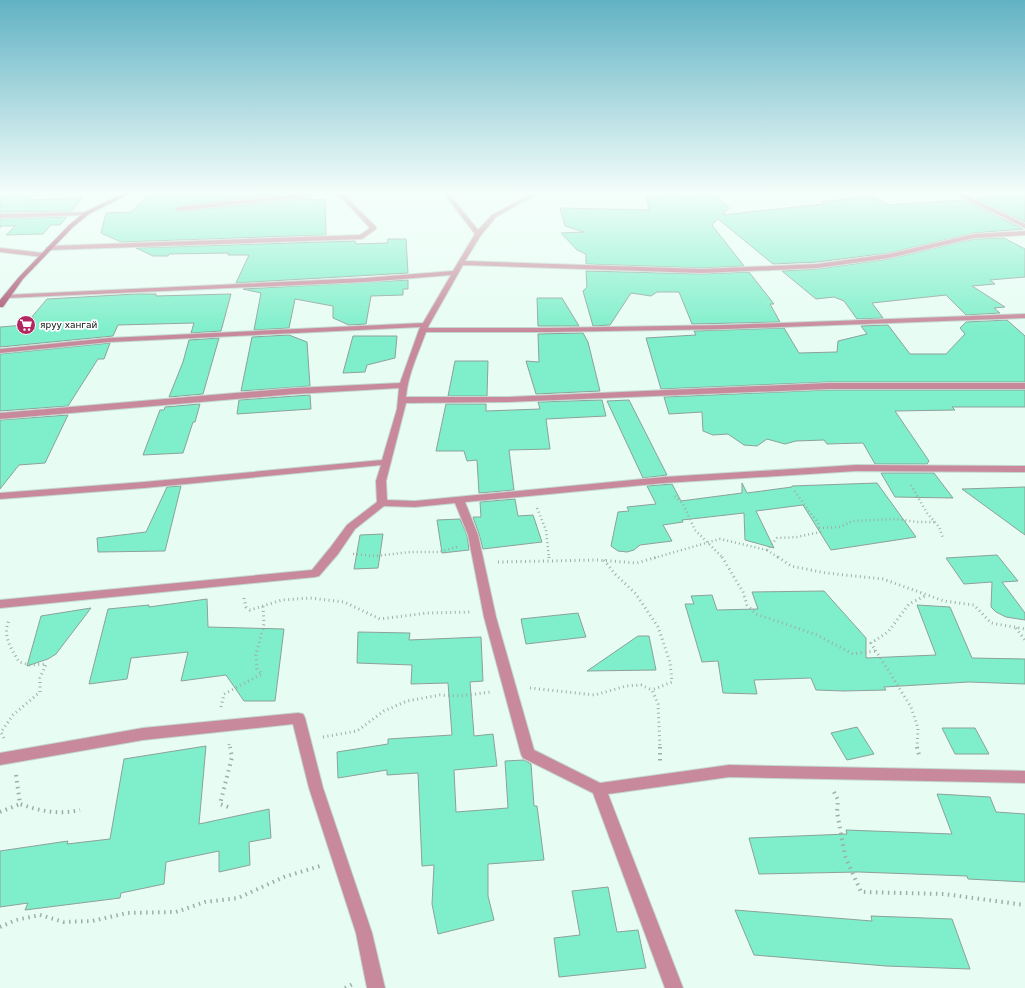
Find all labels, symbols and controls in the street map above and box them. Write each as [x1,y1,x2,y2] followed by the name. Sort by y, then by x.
[15,314,37,336] supermarket icon: яруу хангай
[40,320,98,330] place label: яруу хангай

